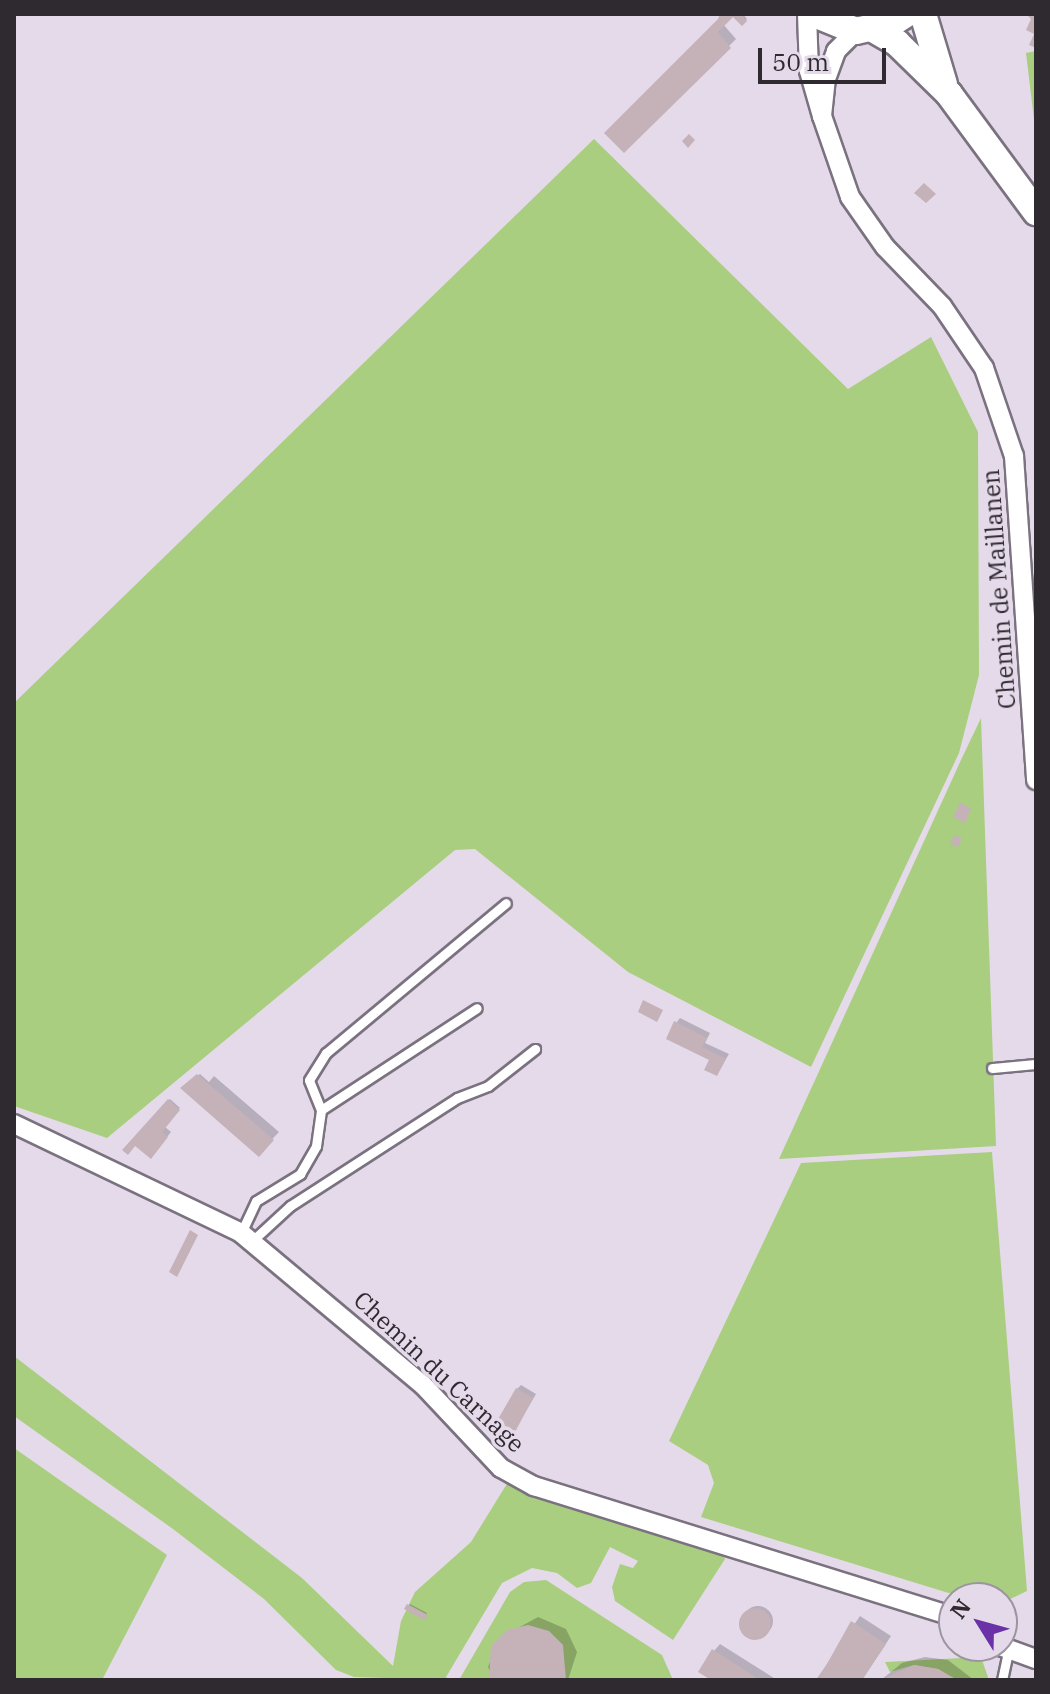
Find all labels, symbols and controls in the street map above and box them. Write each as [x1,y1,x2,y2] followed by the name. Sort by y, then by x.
[762,32,890,82] scale bar
[772,46,829,78] text: 50 m
[976,468,1022,710] street label: Chemin de Maillanen
[348,1285,530,1459] street label: Chemin du Carnage
[938,1582,1018,1662] north arrow
[943,1593,977,1624] text: N

